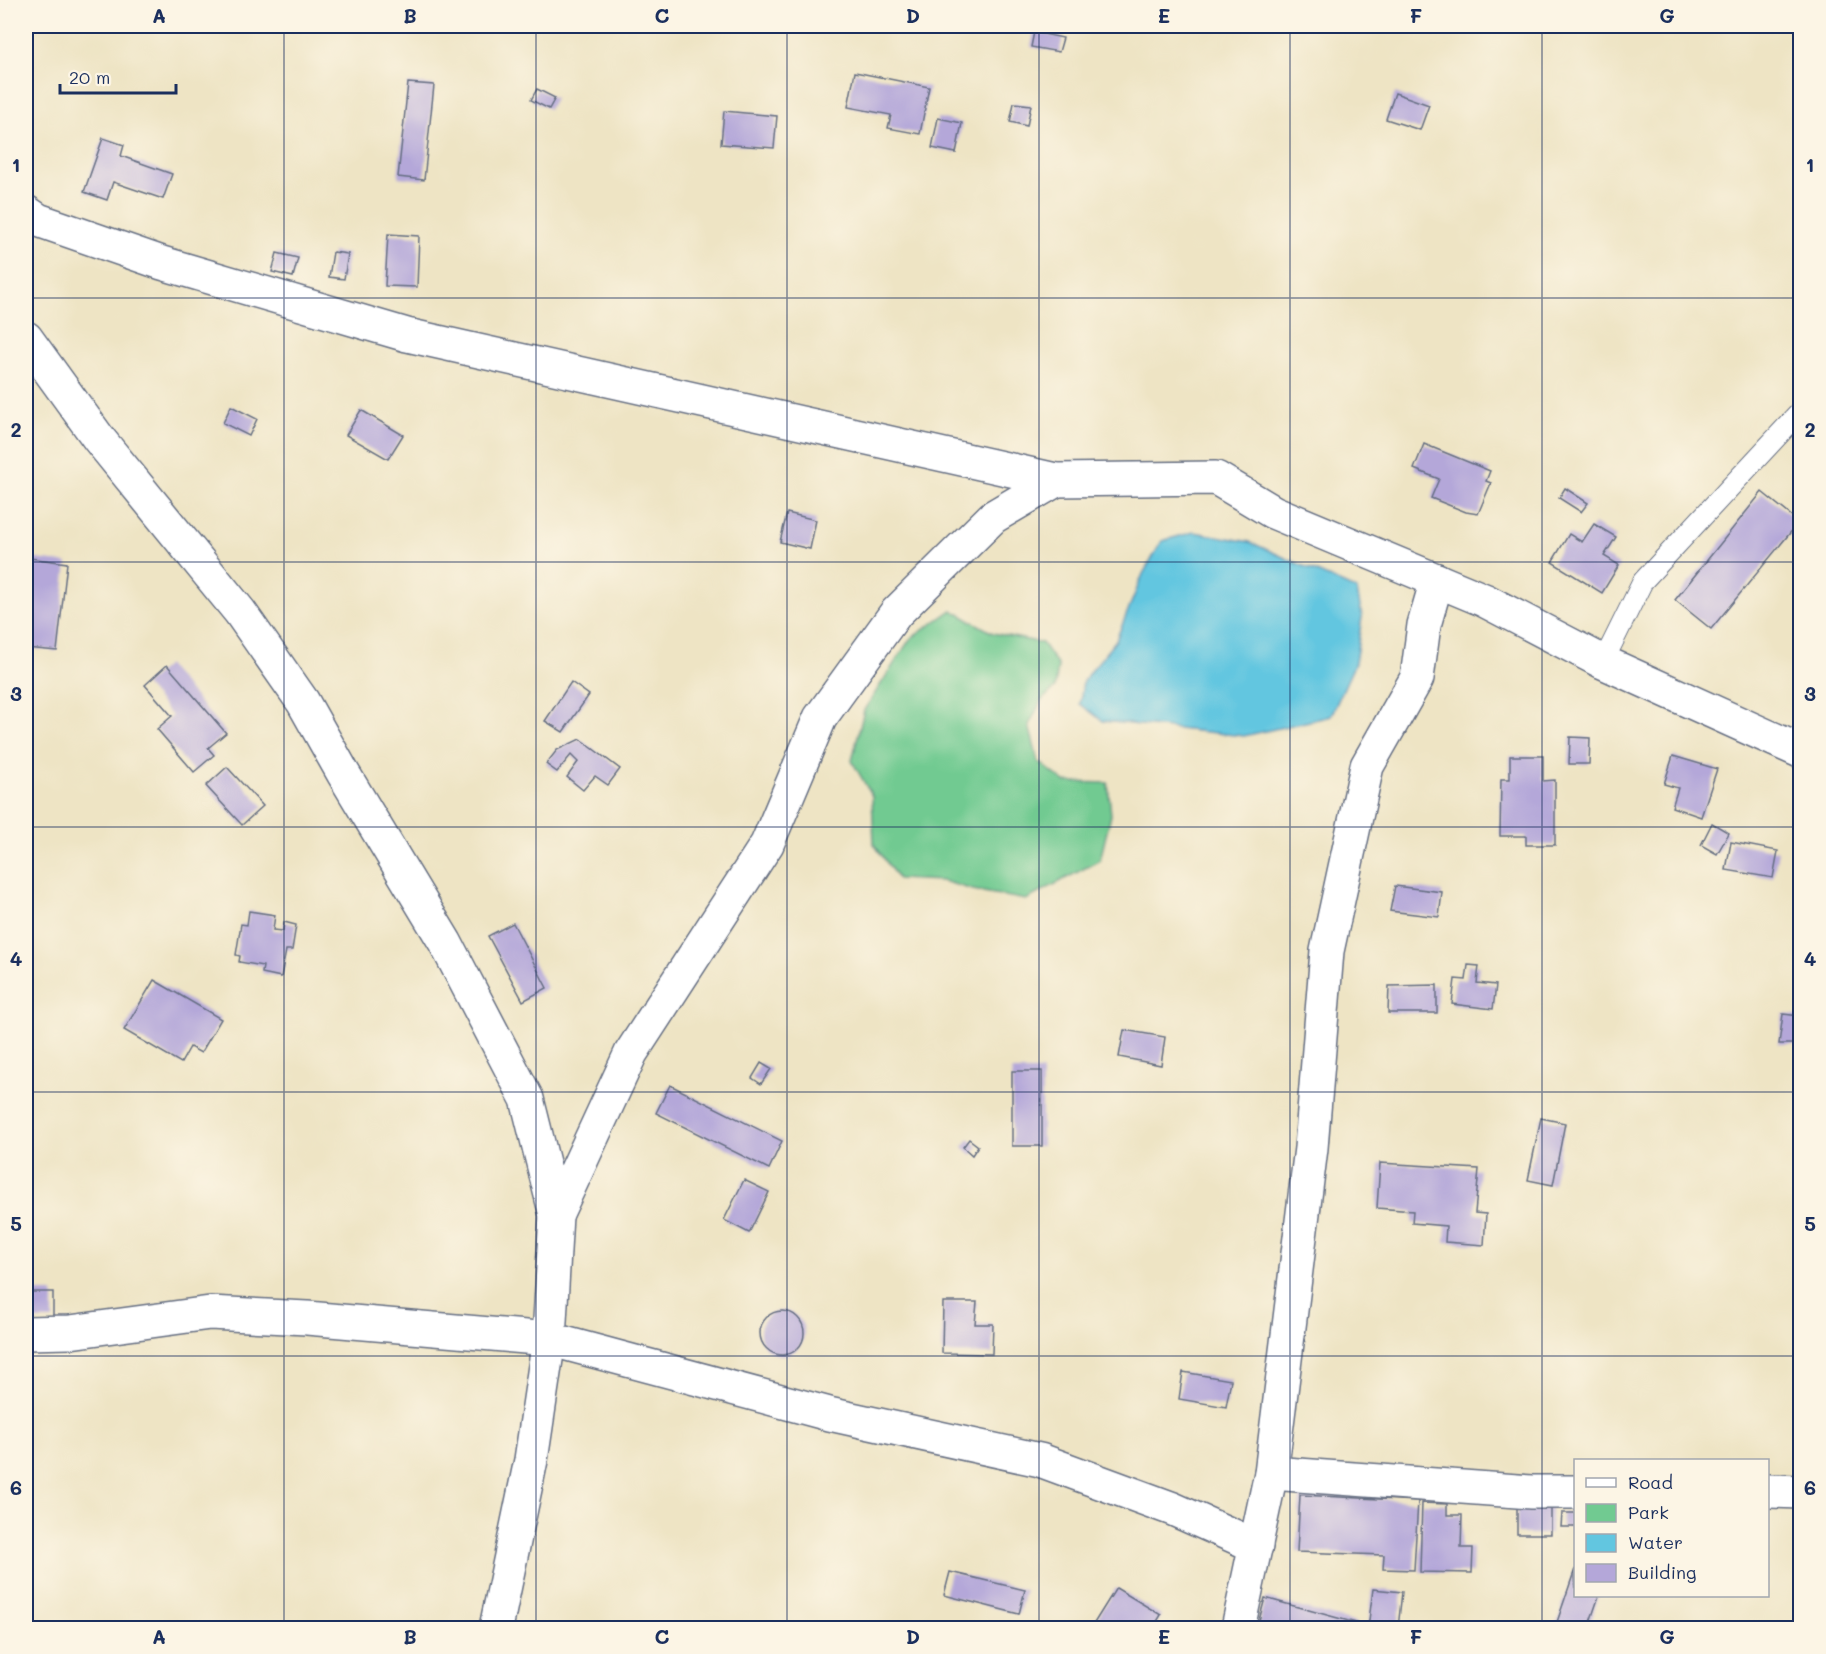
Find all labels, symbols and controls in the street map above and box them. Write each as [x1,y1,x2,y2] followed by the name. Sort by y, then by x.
[152,2,166,28] text: A
[403,2,417,28] text: B
[655,2,670,28] text: C
[906,2,920,28] text: D
[1158,2,1170,28] text: E
[1410,2,1423,28] text: F
[1659,2,1675,28] text: G
[60,57,176,95] scale bar
[69,65,110,89] text: 20 m
[12,151,20,177] text: 1
[1806,151,1814,177] text: 1
[10,416,22,442] text: 2
[1804,416,1816,442] text: 2
[10,680,22,706] text: 3
[1804,680,1816,706] text: 3
[10,945,23,971] text: 4
[1804,945,1817,971] text: 4
[10,1210,22,1236] text: 5
[1804,1210,1816,1236] text: 5
[1574,1459,1769,1597] legend
[1628,1470,1673,1494] text: Road
[10,1474,22,1500] text: 6
[1804,1474,1816,1500] text: 6
[1628,1500,1669,1524] text: Park
[1628,1530,1683,1554] text: Water
[1628,1560,1696,1584] text: Building
[152,1623,166,1649] text: A
[403,1623,417,1649] text: B
[655,1623,670,1649] text: C
[906,1623,920,1649] text: D
[1158,1623,1170,1649] text: E
[1410,1623,1423,1649] text: F
[1659,1623,1675,1649] text: G

